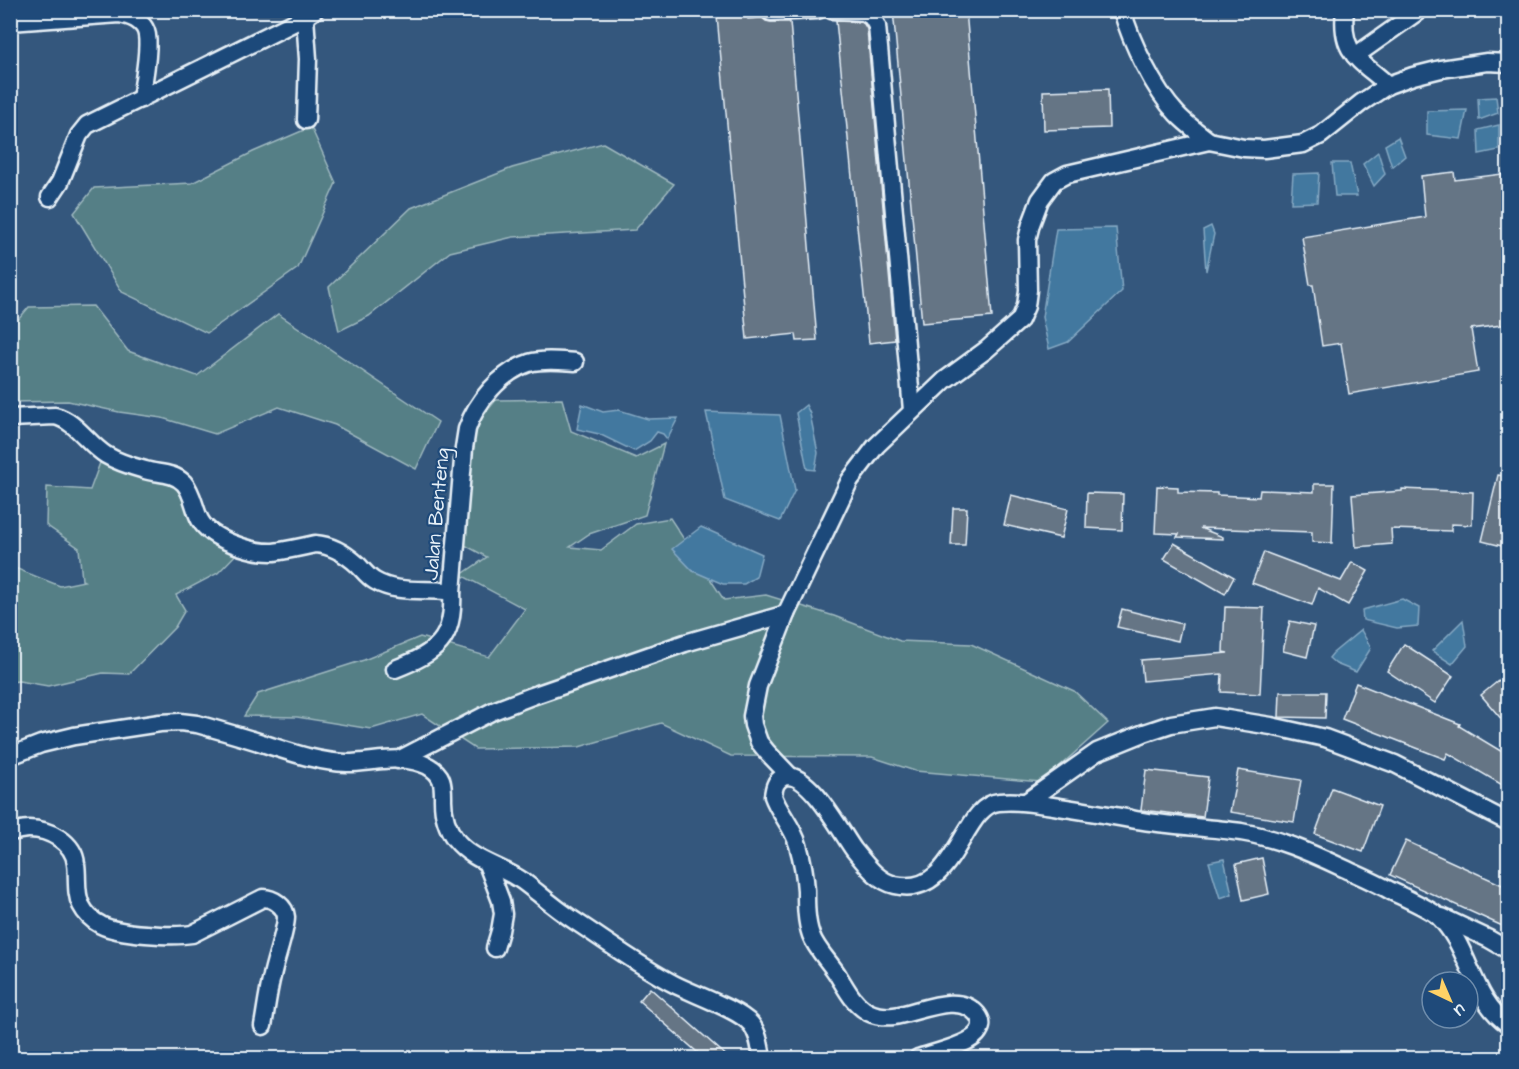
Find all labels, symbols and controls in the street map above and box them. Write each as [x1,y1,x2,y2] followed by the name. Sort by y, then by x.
[416,447,459,582] street label: Jalan Benteng
[1420,970,1480,1030] north arrow
[1449,999,1471,1021] text: U

